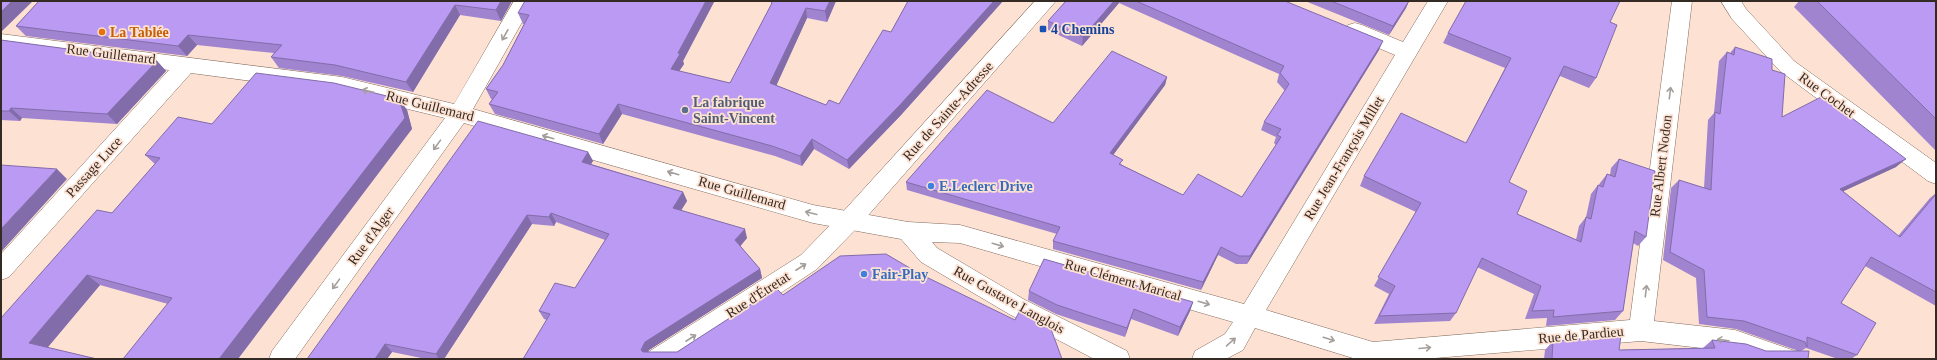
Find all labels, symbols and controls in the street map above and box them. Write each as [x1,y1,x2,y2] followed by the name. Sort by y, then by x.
[1051,22,1115,37] place label: 4 Chemins
[1038,24,1048,34] marker: 4 Chemins
[110,25,169,40] place label: La Tablée
[97,27,107,37] marker: La Tablée
[500,29,508,41] one-way arrow
[66,41,156,67] street label: Rue Guillemard
[900,59,996,163] street label: Rue de Sainte-Adresse
[1796,70,1858,120] street label: Rue Cochet
[362,86,375,94] one-way arrow
[1666,87,1674,100] one-way arrow
[385,88,475,124] street label: Rue Guillemard
[1301,93,1387,223] street label: Rue Jean-François Millet
[693,95,775,126] place label: La fabrique Saint-Vincent
[680,105,690,115] marker: La fabrique Saint-Vincent
[1647,114,1675,218] street label: Rue Albert Nodon
[541,133,554,141] one-way arrow
[63,134,125,200] street label: Passage Luce
[433,139,441,150] one-way arrow
[666,169,679,176] one-way arrow
[697,173,787,213] street label: Rue Guillemard
[939,179,1033,194] place label: E.Leclerc Drive
[926,181,936,191] marker: E.Leclerc Drive
[345,204,397,268] street label: Rue d'Alger
[805,209,818,216] one-way arrow
[991,242,1004,249] one-way arrow
[1063,256,1183,304] street label: Rue Clément Marical
[795,263,806,271] one-way arrow
[951,263,1067,337] street label: Rue Gustave Langlois
[872,267,928,282] place label: Fair-Play
[723,268,793,321] street label: Rue d'Étretat
[859,269,869,279] marker: Fair-Play
[332,278,340,289] one-way arrow
[1642,285,1650,298] one-way arrow
[1197,300,1210,307] one-way arrow
[1538,324,1624,346] street label: Rue de Pardieu
[686,334,697,342] one-way arrow
[1322,336,1335,343] one-way arrow
[1716,336,1729,344] one-way arrow
[1226,337,1237,346] one-way arrow
[1418,344,1431,351] one-way arrow

